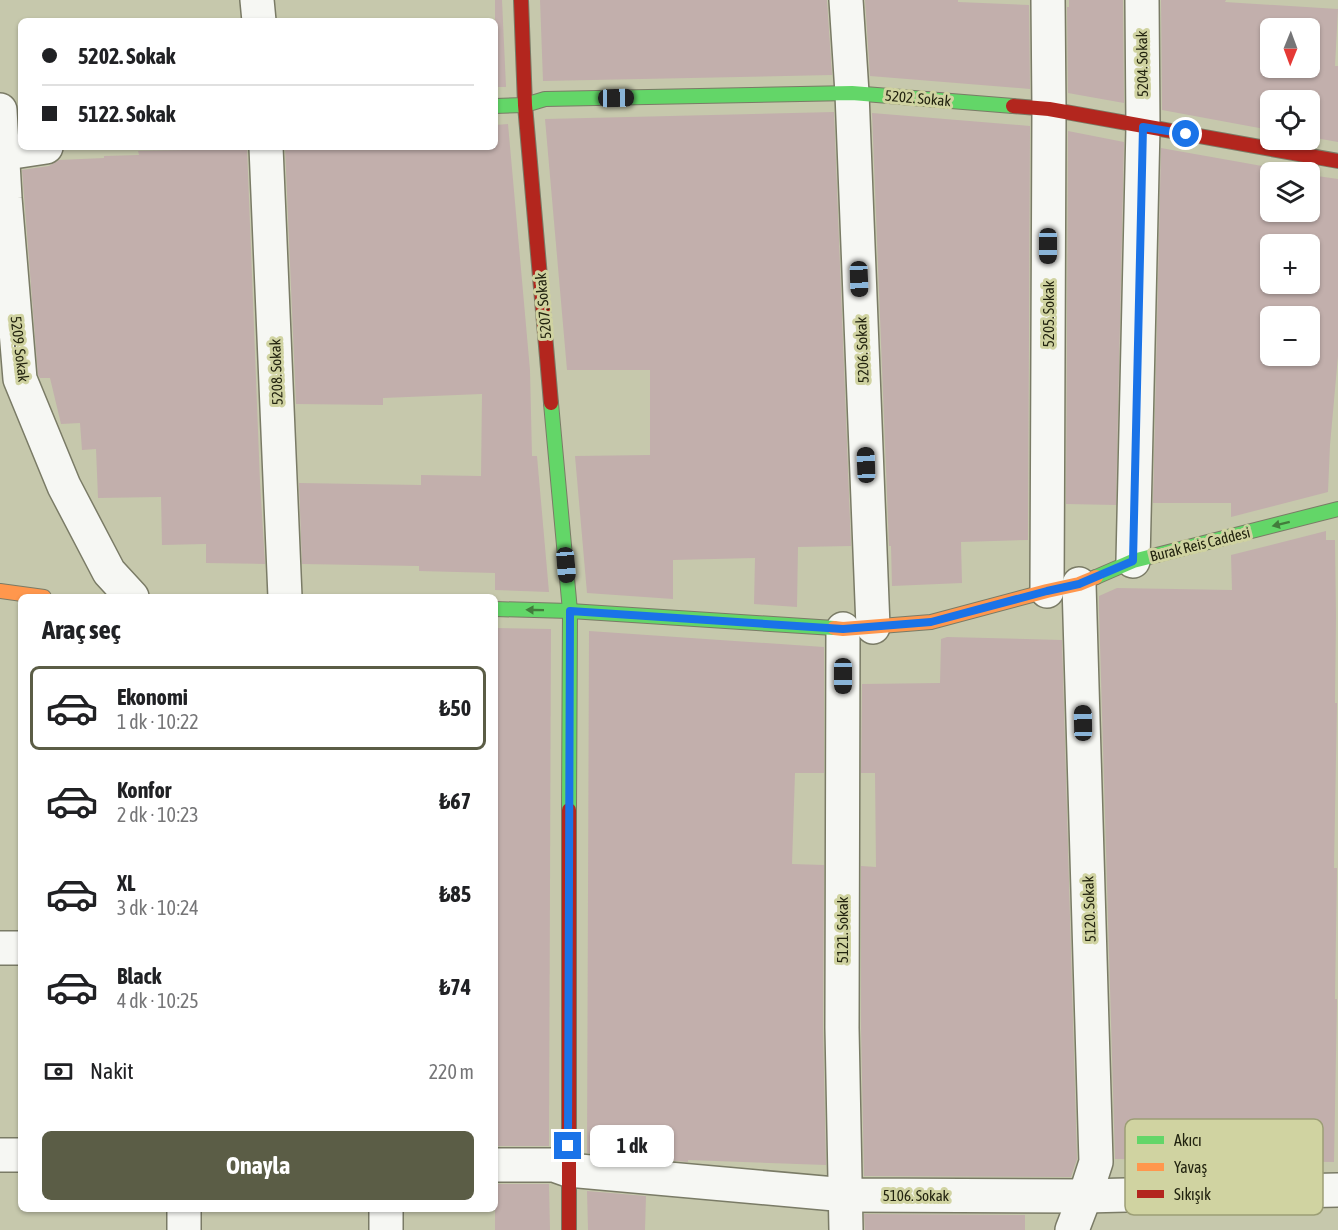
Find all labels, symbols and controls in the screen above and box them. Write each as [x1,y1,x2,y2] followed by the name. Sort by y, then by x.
[1260,18,1320,78] north arrow
[1260,18,1320,366] map controls
[1133,30,1151,97] street label: 5204. Sokak
[78,43,175,69] text: 5202. Sokak
[884,87,952,109] street label: 5202. Sokak
[598,89,634,107] car
[1260,90,1320,150] button: locate
[78,101,175,127] text: 5122. Sokak
[1172,120,1199,147] route start
[1260,162,1320,222] button: layers
[1039,228,1057,264] car
[1260,234,1320,294] button: +
[849,261,869,297] car
[532,272,554,340] street label: 5207. Sokak
[1040,280,1057,347] street label: 5205. Sokak
[1260,306,1320,366] button: −
[8,315,33,383] street label: 5209. Sokak
[852,316,872,384] street label: 5206. Sokak
[266,338,286,406] street label: 5208. Sokak
[856,447,876,483] car
[1272,519,1290,529] one-way arrow
[1148,523,1252,565] street label: Burak Reis Caddesi
[555,546,577,584] car
[525,605,544,615] one-way arrow
[42,614,121,645] text: Araç seç
[834,658,852,694] car
[45,681,99,735] icon: car
[117,684,188,710] text: Ekonomi
[439,695,471,721] text: ₺50
[1074,705,1092,741] car
[117,710,199,733] text: 1 dk · 10:22
[45,774,99,828] icon: car
[117,777,171,803] text: Konfor
[439,788,471,814] text: ₺67
[117,803,199,826] text: 2 dk · 10:23
[45,867,99,921] icon: car
[117,870,135,896] text: XL
[1079,875,1099,943] street label: 5120. Sokak
[439,881,471,907] text: ₺85
[117,896,199,919] text: 3 dk · 10:24
[834,896,851,963] street label: 5121. Sokak
[45,960,99,1014] icon: car
[117,963,161,989] text: Black
[439,974,471,1000] text: ₺74
[117,989,199,1012] text: 4 dk · 10:25
[42,1055,75,1088] icon: cash
[90,1058,134,1084] text: Nakit
[429,1060,474,1083] text: 220 m
[1125,1119,1323,1215] legend
[589,1125,673,1167] callout: 1 dk
[42,1131,474,1200] button: Onayla
[1174,1131,1202,1149] text: Akıcı
[554,1132,581,1159] route end
[617,1134,647,1157] text: 1 dk
[1174,1158,1207,1177] text: Yavaş
[1174,1185,1211,1204] text: Sıkışık
[883,1187,950,1204] street label: 5106. Sokak

